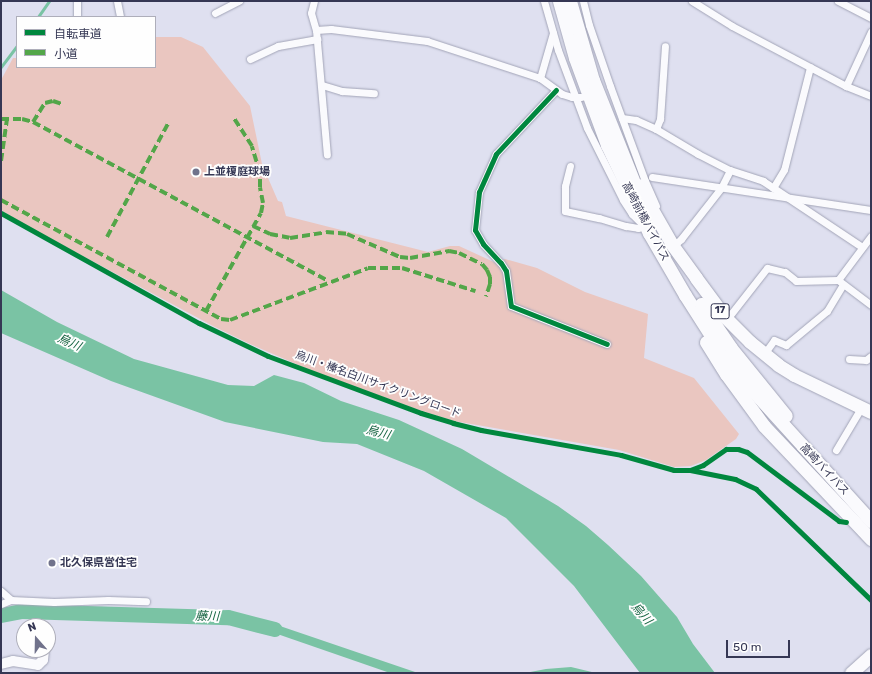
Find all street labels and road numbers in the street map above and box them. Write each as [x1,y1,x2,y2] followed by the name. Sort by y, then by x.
[619,180,671,264] street label: 高崎前橋バイパス
[710,303,730,319] road number: 17
[293,349,463,421] street label: 烏川・榛名白川サイクリングロード
[797,441,851,499] street label: 高崎バイパス

